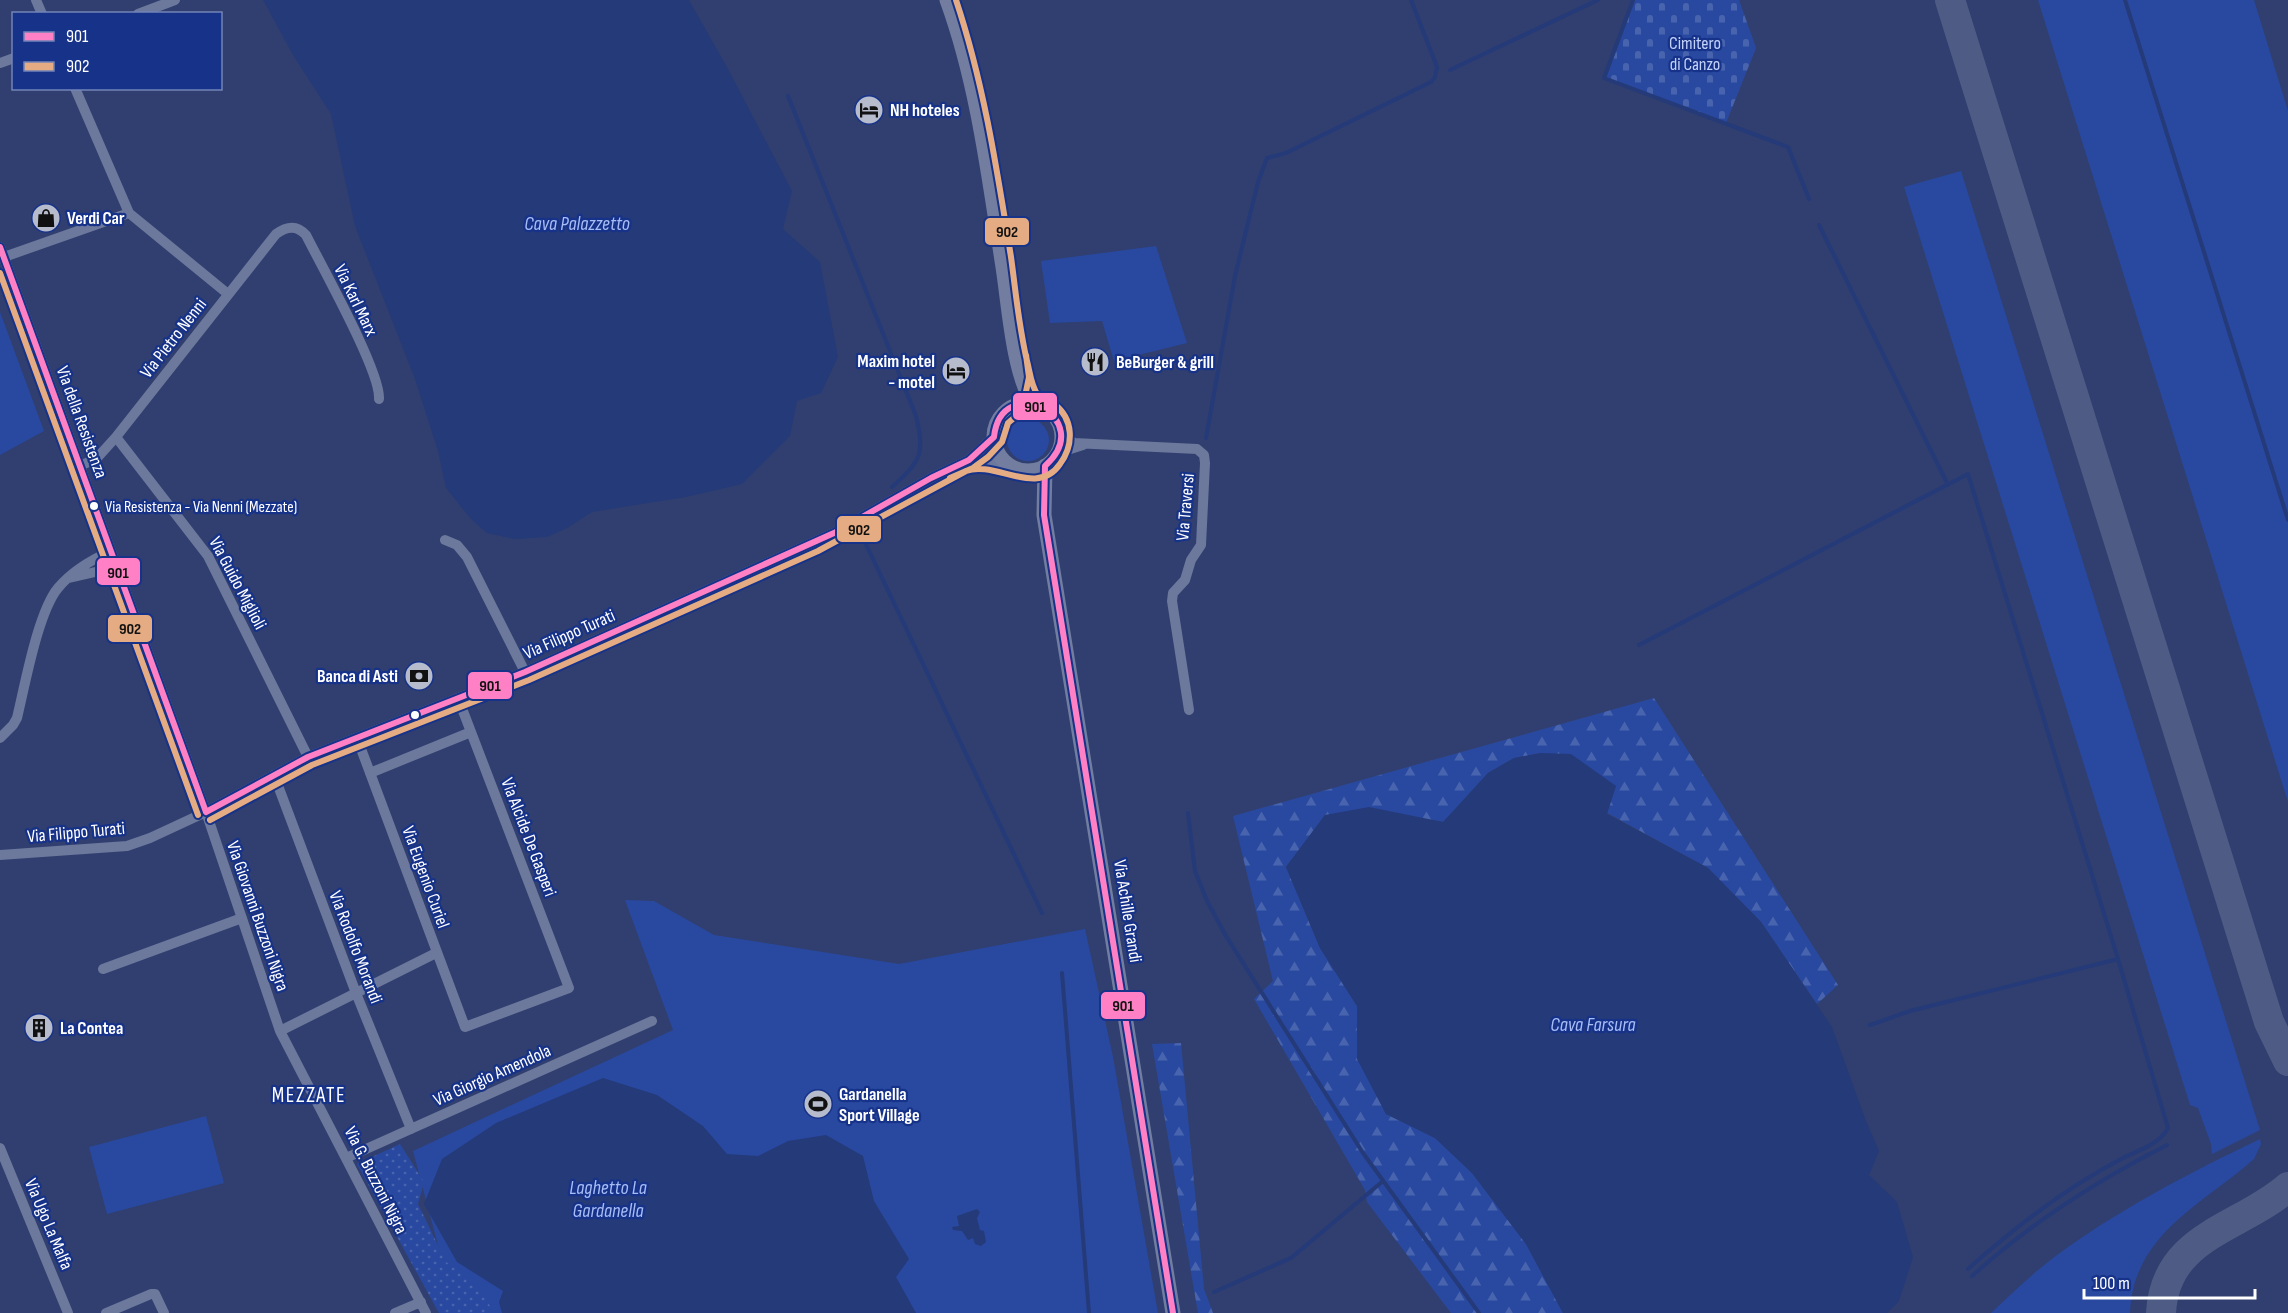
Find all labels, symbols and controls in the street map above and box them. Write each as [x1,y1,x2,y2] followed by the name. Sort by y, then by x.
[12,12,222,90] legend
[66,26,89,47] text: 901
[1669,33,1721,75] park label: Cimitero di Canzo
[66,56,89,77] text: 902
[853,94,885,126] hotel icon: NH hoteles
[890,100,960,121] place label: NH hoteles
[30,202,62,234] shop icon: Verdi Car
[67,208,125,229] place label: Verdi Car
[524,212,630,236] water label: Cava Palazzetto
[984,217,1030,246] line badge: 902
[996,223,1018,242] text: 902
[329,261,382,340] street label: Via Karl Marx
[136,294,211,382] street label: Via Pietro Nenni
[1079,346,1111,378] restaurant icon: BeBurger & grill
[857,351,935,393] place label: Maxim hotel - motel
[1116,352,1214,373] place label: BeBurger & grill
[940,355,972,387] hotel icon: Maxim hotel - motel
[52,363,112,481] street label: Via della Resistenza
[1012,392,1058,421] line badge: 901
[1024,398,1046,417] text: 901
[1172,472,1199,542] street label: Via Traversi
[105,498,297,517] place label: Via Resistenza - Via Nenni (Mezzate)
[88,500,100,512] marker: Via Resistenza - Via Nenni (Mezzate)
[836,515,882,543] line badge: 902
[848,521,870,540] text: 902
[204,533,271,633] street label: Via Guido Miglioli
[96,557,141,586] line badge: 901
[107,564,129,583] text: 901
[520,605,618,664] street label: Via Filippo Turati
[107,614,153,643] line badge: 902
[119,620,141,639] text: 902
[403,660,435,692] bank icon: Banca di Asti
[317,666,398,687] place label: Banca di Asti
[467,671,513,700] line badge: 901
[479,677,501,696] text: 901
[409,709,421,721] unlabelled marker
[496,775,561,899] street label: Via Alcide De Gasperi
[26,818,126,847] street label: Via Filippo Turati
[397,823,454,931] street label: Via Eugenio Curiel
[222,838,293,994] street label: Via Giovanni Buzzoni Nigra
[1109,858,1146,964] street label: Via Achille Grandi
[324,888,387,1006] street label: Via Rodolfo Morandi
[1100,991,1146,1020] line badge: 901
[1112,997,1134,1016] text: 901
[23,1012,55,1044] building icon: La Contea
[1550,1013,1636,1037] water label: Cava Farsura
[60,1018,123,1039] place label: La Contea
[430,1040,554,1111] street label: Via Giorgio Amendola
[272,1083,346,1108] district label: MEZZATE
[839,1084,920,1126] place label: Gardanella Sport Village
[802,1088,834,1120] sports icon: Gardanella Sport Village
[339,1123,412,1237] street label: Via G. Buzzoni Nigra
[20,1175,77,1273] street label: Via Ugo La Malfa
[569,1176,647,1223] water label: Laghetto La Gardanella
[2084,1262,2255,1300] scale bar
[2093,1273,2130,1294] text: 100 m

